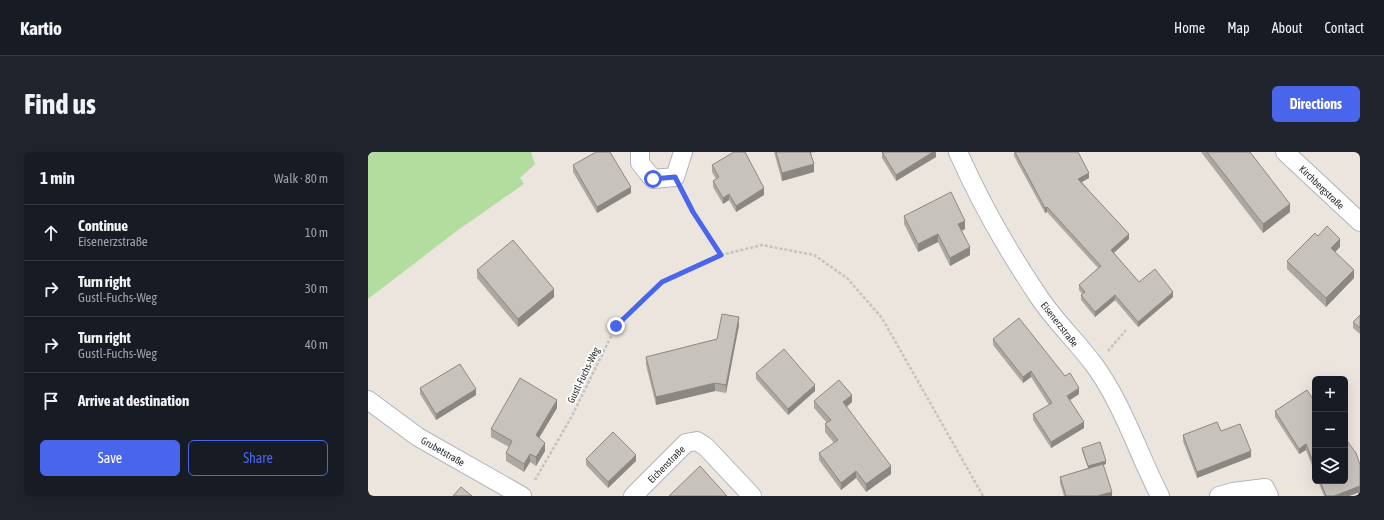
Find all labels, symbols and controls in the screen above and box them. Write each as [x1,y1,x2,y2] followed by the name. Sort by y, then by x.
[20,17,62,39] text: Kartio
[1174,20,1205,36] text: Home
[1227,20,1250,36] text: Map
[1272,20,1303,36] text: About
[1325,20,1364,36] text: Contact
[1272,86,1360,122] button: Directions
[24,88,96,120] text: Find us
[1297,163,1347,212] street label: Kirchbergstraße
[40,168,75,188] text: 1 min
[644,170,662,188] route start
[274,171,328,186] text: Walk · 80 m
[78,217,128,234] text: Continue
[40,222,62,244] icon: ahead
[305,225,328,240] text: 10 m
[78,234,148,249] text: Eisenerzstraße
[78,273,131,290] text: Turn right
[40,278,62,300] icon: right
[305,281,328,296] text: 30 m
[78,290,157,305] text: Gustl-Fuchs-Weg
[1039,300,1081,349] street label: Eisenerzstraße
[607,317,625,335] route end
[78,329,131,346] text: Turn right
[40,334,62,356] icon: right
[305,337,328,352] text: 40 m
[565,345,602,405] street label: Gustl-Fuchs-Weg
[78,346,157,361] text: Gustl-Fuchs-Weg
[1312,376,1348,484] map controls
[1312,376,1348,412] button: +
[40,390,62,412] icon: arrive
[78,392,189,409] text: Arrive at destination
[1312,412,1348,448] button: −
[419,435,467,468] street label: Grubetstraße
[40,440,180,476] button: Save
[188,440,328,476] button: Share
[646,443,687,485] street label: Eichenstraße
[1312,448,1348,484] button: layers

